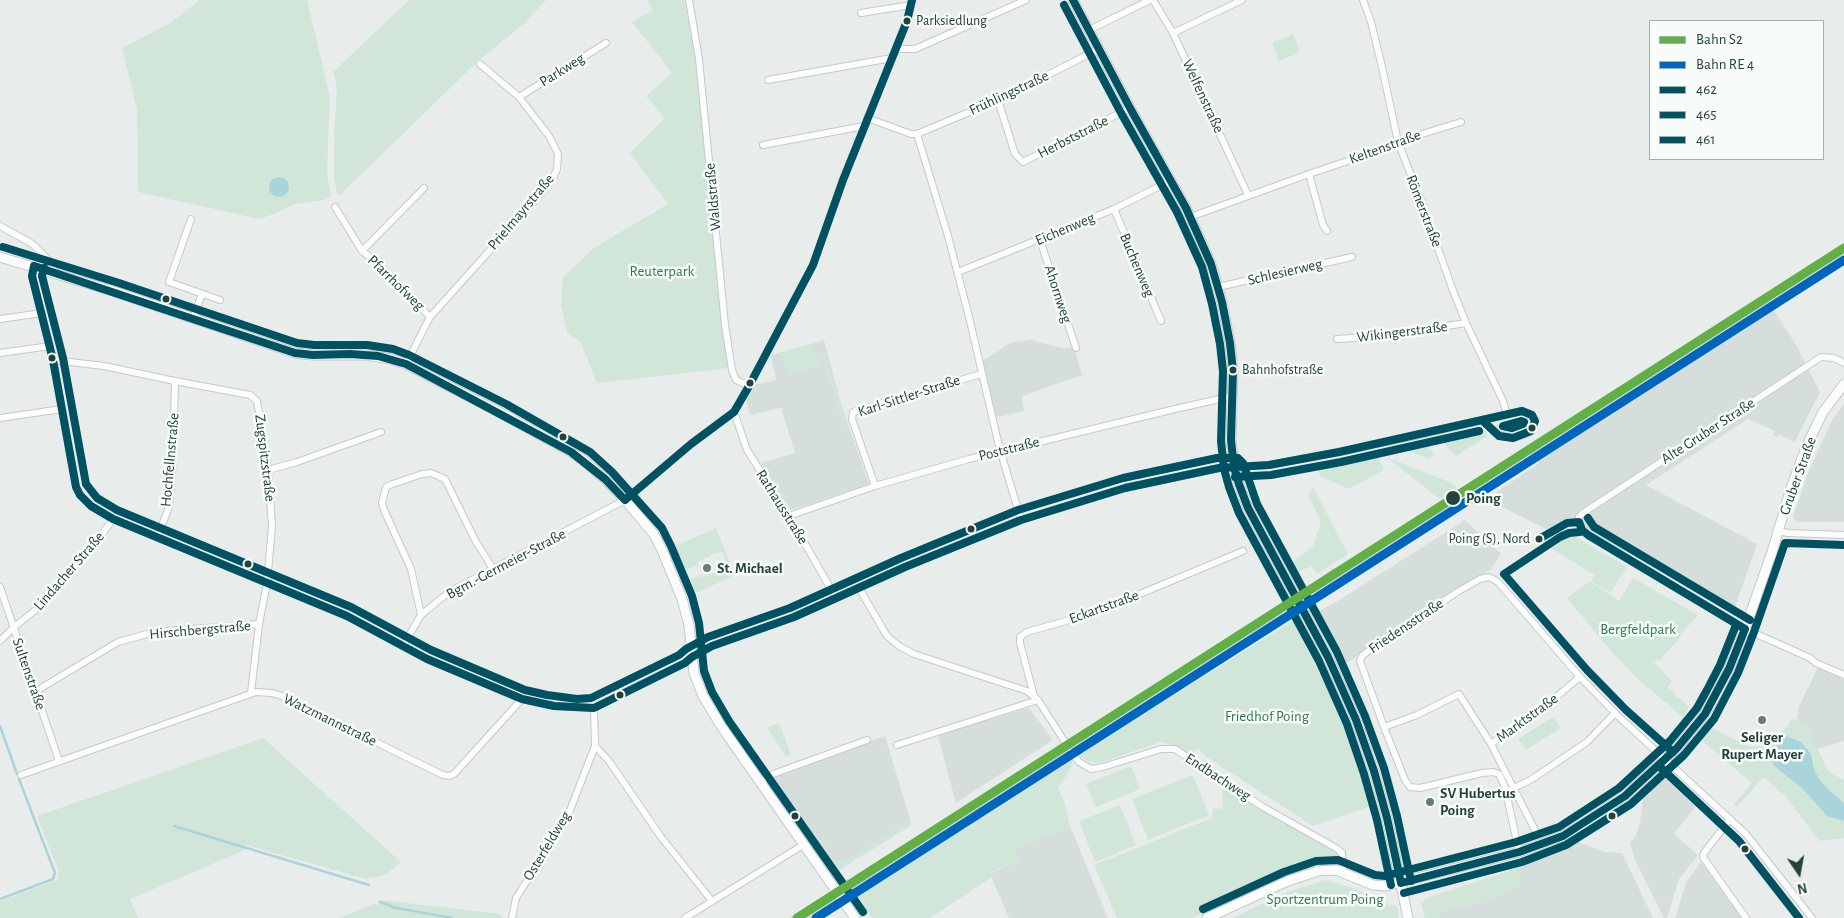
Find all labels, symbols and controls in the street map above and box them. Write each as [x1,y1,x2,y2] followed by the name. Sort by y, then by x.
[916,13,987,29] place label: Parksiedlung
[902,16,912,26] marker: Parksiedlung
[1649,20,1824,160] legend
[1696,32,1743,47] text: Bahn S2
[536,49,588,91] street label: Parkweg
[1178,56,1228,136] street label: Welfenstraße
[1696,57,1754,72] text: Bahn RE 4
[966,67,1052,119] street label: Frühlingstraße
[1696,82,1717,97] text: 462
[1696,107,1717,122] text: 465
[1035,112,1111,162] street label: Herbststraße
[1347,126,1423,168] street label: Keltenstraße
[1696,132,1715,147] text: 461
[701,162,725,232] street label: Waldstraße
[484,170,558,254] street label: Prielmayrstraße
[1402,172,1446,250] street label: Römerstraße
[1033,208,1097,250] street label: Eichenweg
[1116,230,1158,300] street label: Buchenweg
[364,251,428,315] street label: Pfarrhofweg
[1246,255,1324,289] street label: Schlesierweg
[630,262,694,280] park label: Reuterpark
[1040,263,1076,325] street label: Ahornweg
[161,294,171,304] unlabelled marker
[1356,317,1448,347] street label: Wikingerstraße
[47,353,57,363] unlabelled marker
[1242,362,1323,378] place label: Bahnhofstraße
[1228,365,1238,375] marker: Bahnhofstraße
[856,371,962,421] street label: Karl-Sittler-Straße
[745,378,755,388] unlabelled marker
[1658,394,1758,468] street label: Alte Gruber Straße
[157,412,183,508] street label: Hochfellnstraße
[251,413,279,503] street label: Zugspitzstraße
[1527,423,1537,433] unlabelled marker
[558,432,568,442] unlabelled marker
[977,433,1041,465] street label: Poststraße
[1776,434,1820,518] street label: Gruber Straße
[752,466,812,548] street label: Rathausstraße
[1444,489,1462,507] marker: Poing
[1466,489,1501,507] place label: Poing
[966,524,976,534] unlabelled marker
[443,525,569,603] street label: Bgm.-Germeier-Straße
[30,528,108,614] street label: Lindacher Straße
[1448,531,1530,547] place label: Poing (S), Nord
[1534,534,1544,544] marker: Poing (S), Nord
[243,559,253,569] unlabelled marker
[717,559,783,577] place label: St. Michael
[701,562,713,574] marker: St. Michael
[1067,586,1141,628] street label: Eckartstraße
[1365,594,1447,658] street label: Friedensstraße
[148,617,252,643] street label: Hirschbergstraße
[1600,620,1676,638] park label: Bergfeldpark
[8,636,50,712] street label: Sultenstraße
[280,690,380,750] street label: Watzmannstraße
[615,690,625,700] unlabelled marker
[1493,690,1561,746] street label: Marktstraße
[1225,707,1309,725] park label: Friedhof Poing
[1756,714,1768,726] marker: Seliger Rupert Mayer
[1721,728,1803,763] place label: Seliger Rupert Mayer
[1182,749,1254,805] street label: Endbachweg
[1440,784,1516,819] place label: SV Hubertus Poing
[1424,796,1436,808] marker: SV Hubertus Poing
[519,808,575,884] street label: Osterfeldweg
[790,811,800,821] unlabelled marker
[1607,811,1617,821] unlabelled marker
[1740,844,1750,854] unlabelled marker
[1774,848,1824,898] north arrow
[1796,880,1808,896] text: N
[1267,890,1383,908] park label: Sportzentrum Poing

